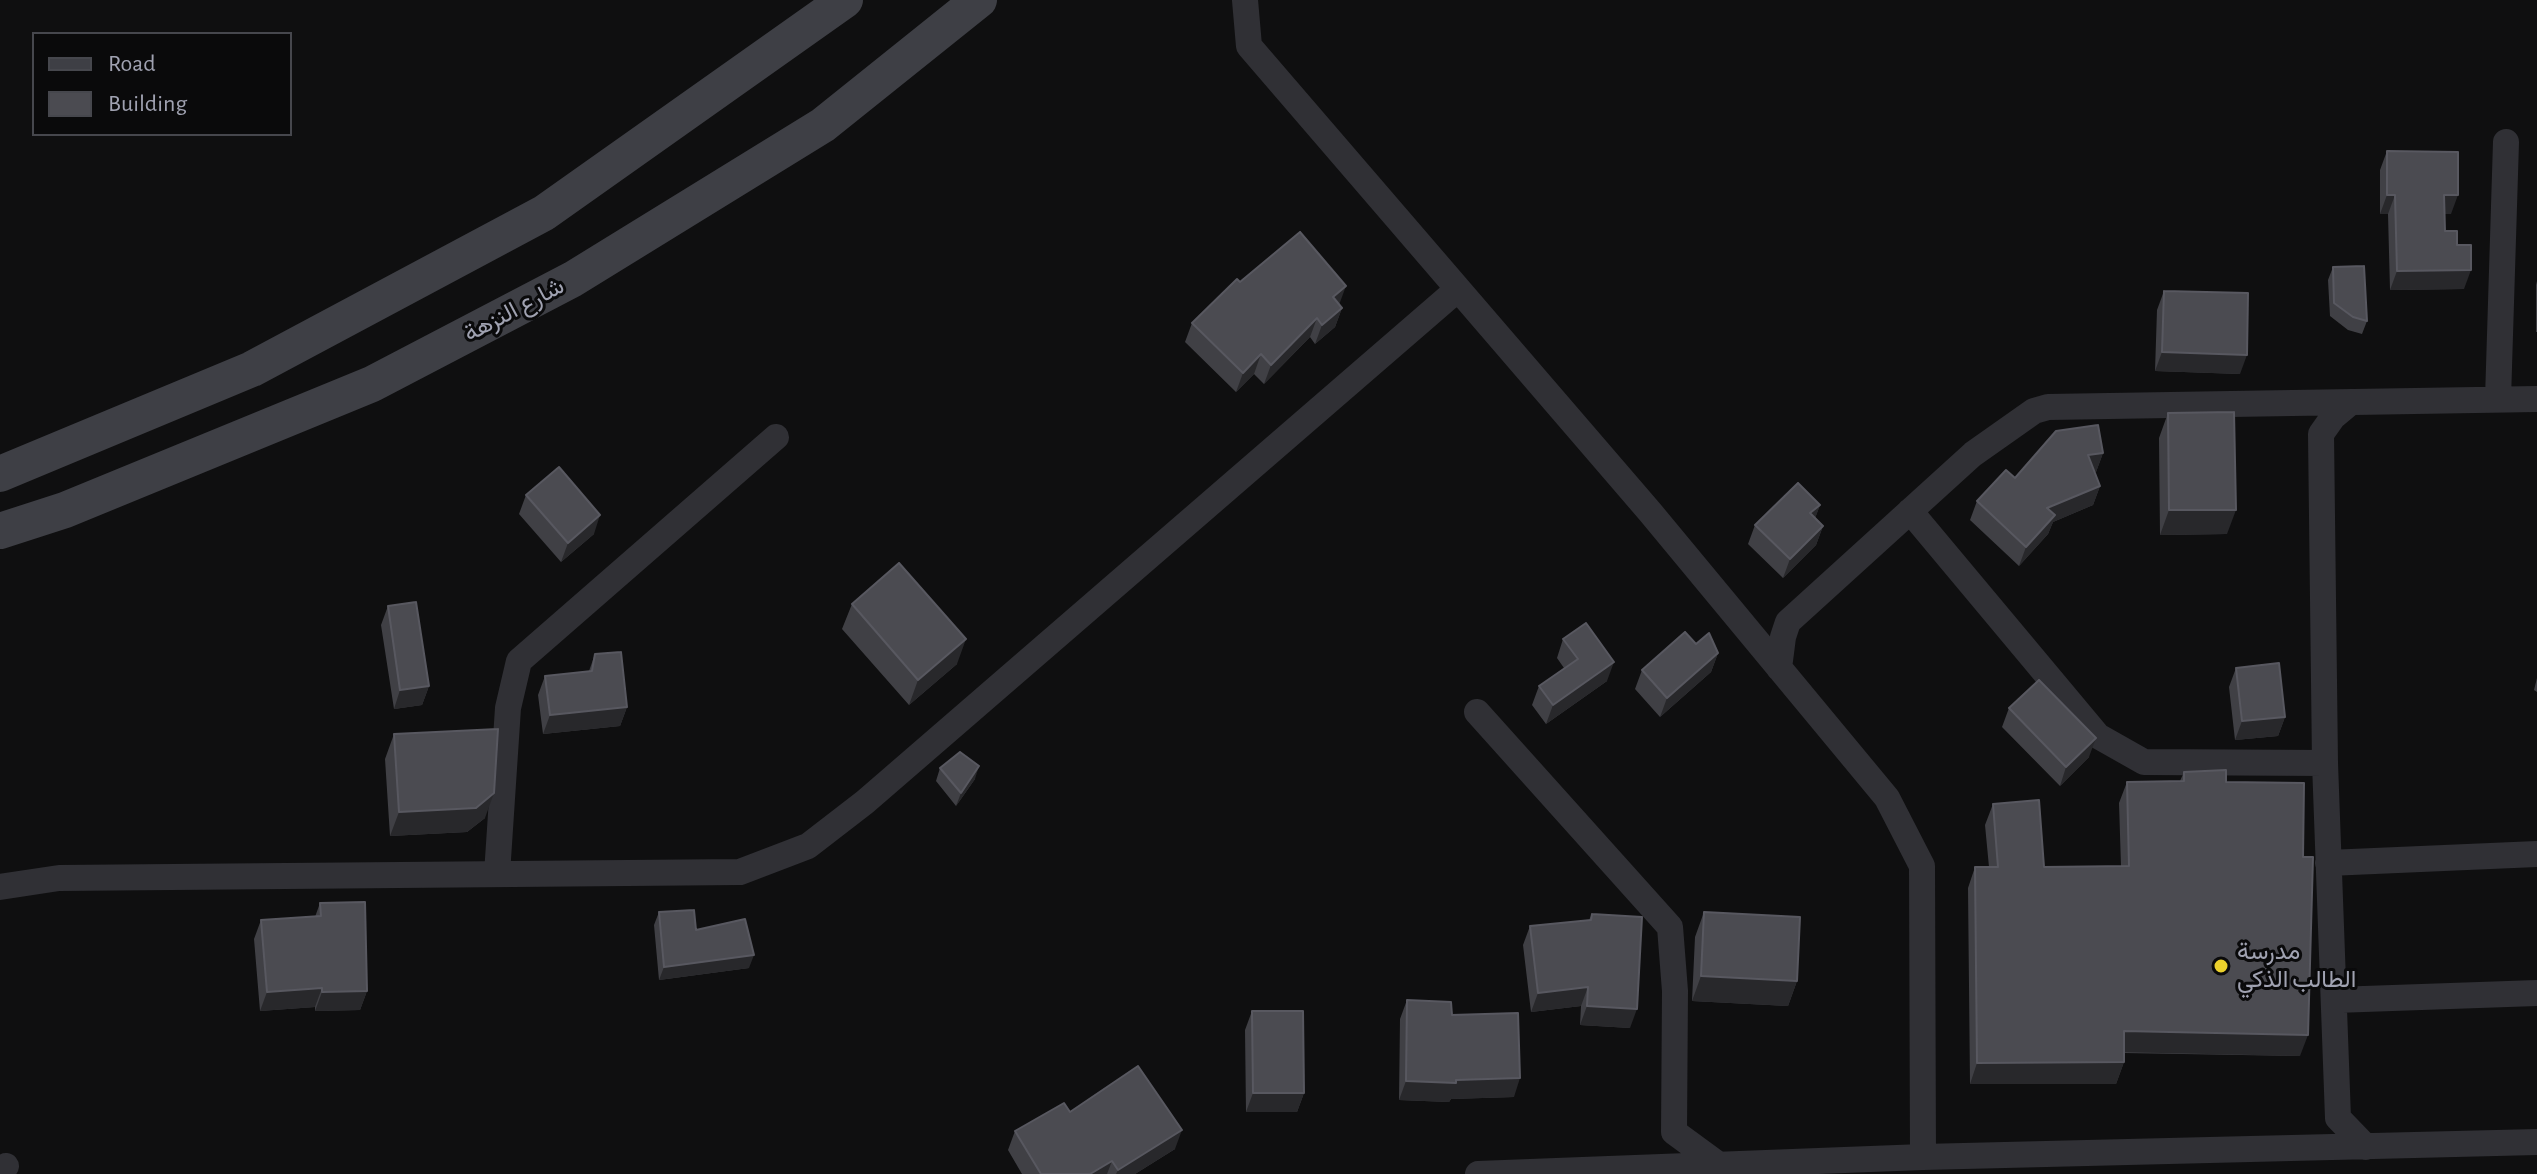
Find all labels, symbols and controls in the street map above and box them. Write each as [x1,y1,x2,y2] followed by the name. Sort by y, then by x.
[32,32,292,136] legend
[108,52,156,76] text: Road
[108,92,187,116] text: Building
[459,272,569,348] street label: شارع النزهة
[2237,938,2356,994] place label: مدرسة الطالب الذكي
[2212,957,2230,975] marker: مدرسة الطالب الذكي

